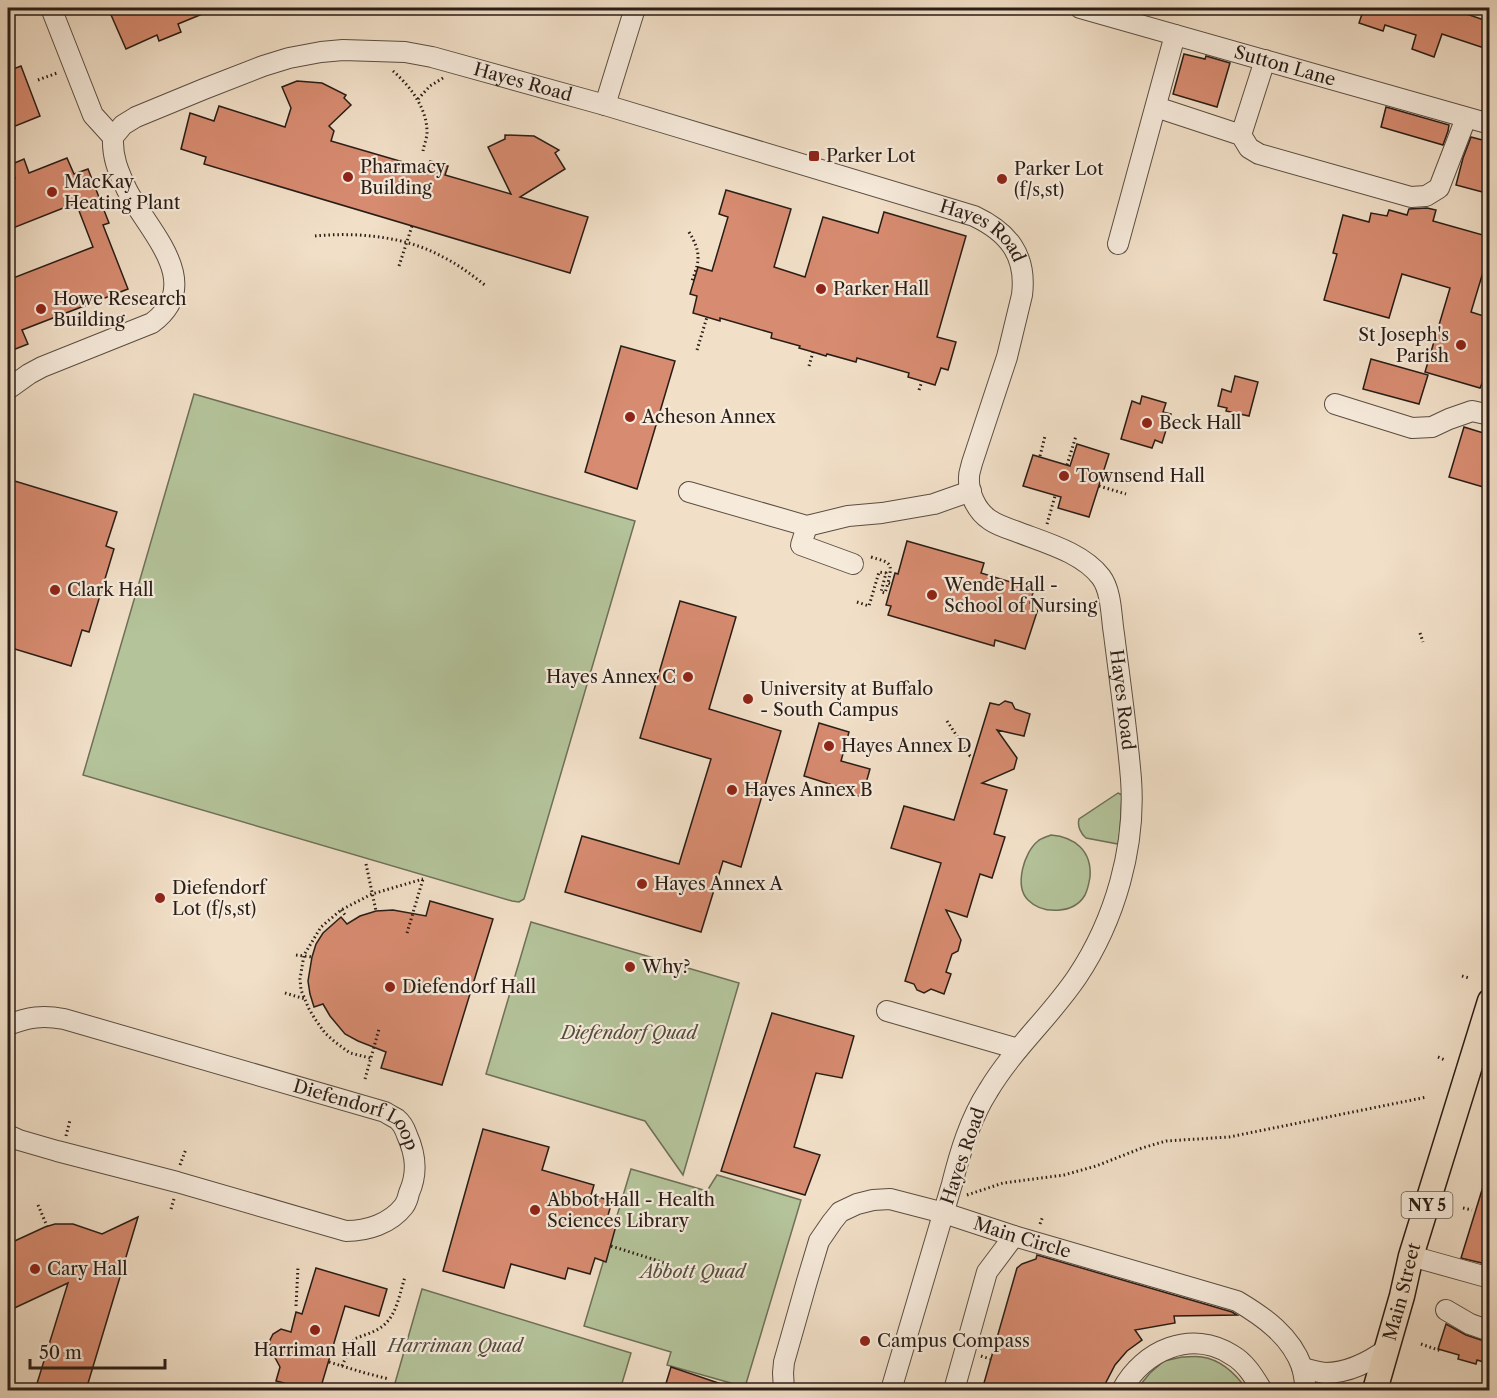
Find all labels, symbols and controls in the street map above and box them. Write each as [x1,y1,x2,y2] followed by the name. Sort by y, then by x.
[1232,41,1338,91] street label: Sutton Lane
[471,58,575,106] street label: Hayes Road
[826,145,916,167] place label: Parker Lot
[807,149,821,163] marker: Parker Lot
[360,156,447,199] place label: Pharmacy Building
[1014,158,1104,201] place label: Parker Lot (f/s,st)
[341,170,355,184] marker: Pharmacy Building
[64,171,181,214] place label: MacKay Heating Plant
[995,172,1009,186] marker: Parker Lot (f/s,st)
[45,185,59,199] marker: MacKay Heating Plant
[937,195,1030,265] street label: Hayes Road
[833,278,929,300] place label: Parker Hall
[814,282,828,296] marker: Parker Hall
[53,288,186,331] place label: Howe Research Building
[34,302,48,316] marker: Howe Research Building
[1358,324,1449,367] place label: St Joseph's Parish
[1454,338,1468,352] marker: St Joseph's Parish
[641,406,776,428] place label: Acheson Annex
[623,410,637,424] marker: Acheson Annex
[1159,412,1241,434] place label: Beck Hall
[1140,416,1154,430] marker: Beck Hall
[1076,465,1205,487] place label: Townsend Hall
[1057,469,1071,483] marker: Townsend Hall
[943,574,1098,617] place label: Wende Hall - School of Nursing
[67,579,154,601] place label: Clark Hall
[48,583,62,597] marker: Clark Hall
[925,588,939,602] marker: Wende Hall - School of Nursing
[1105,648,1139,751] street label: Hayes Road
[546,666,676,688] place label: Hayes Annex C
[681,670,695,684] marker: Hayes Annex C
[760,678,933,721] place label: University at Buffalo - South Campus
[741,692,755,706] marker: University at Buffalo - South Campus
[841,735,972,757] place label: Hayes Annex D
[822,739,836,753] marker: Hayes Annex D
[744,779,873,801] place label: Hayes Annex B
[725,783,739,797] marker: Hayes Annex B
[654,873,783,895] place label: Hayes Annex A
[172,877,268,920] place label: Diefendorf Lot (f/s,st)
[635,877,649,891] marker: Hayes Annex A
[153,891,167,905] marker: Diefendorf Lot (f/s,st)
[641,956,690,978] place label: Why?
[623,960,637,974] marker: Why?
[402,976,536,998] place label: Diefendorf Hall
[383,980,397,994] marker: Diefendorf Hall
[559,1022,699,1044] park label: Diefendorf Quad
[291,1075,423,1153] street label: Diefendorf Loop
[936,1105,990,1207] street label: Hayes Road
[546,1189,715,1232] place label: Abbot Hall - Health Sciences Library
[1402,1192,1452,1218] road number: NY 5
[528,1203,542,1217] marker: Abbot Hall - Health Sciences Library
[971,1212,1073,1263] street label: Main Circle
[1379,1239,1426,1343] street label: Main Street
[47,1258,128,1280] place label: Cary Hall
[637,1261,748,1283] park label: Abbott Quad
[28,1262,42,1276] marker: Cary Hall
[308,1323,322,1337] marker: Harriman Hall
[877,1330,1030,1352] place label: Campus Compass
[30,1332,165,1370] scale bar
[858,1334,872,1348] marker: Campus Compass
[385,1335,525,1357] park label: Harriman Quad
[253,1339,377,1361] place label: Harriman Hall
[39,1342,82,1364] text: 50 m

